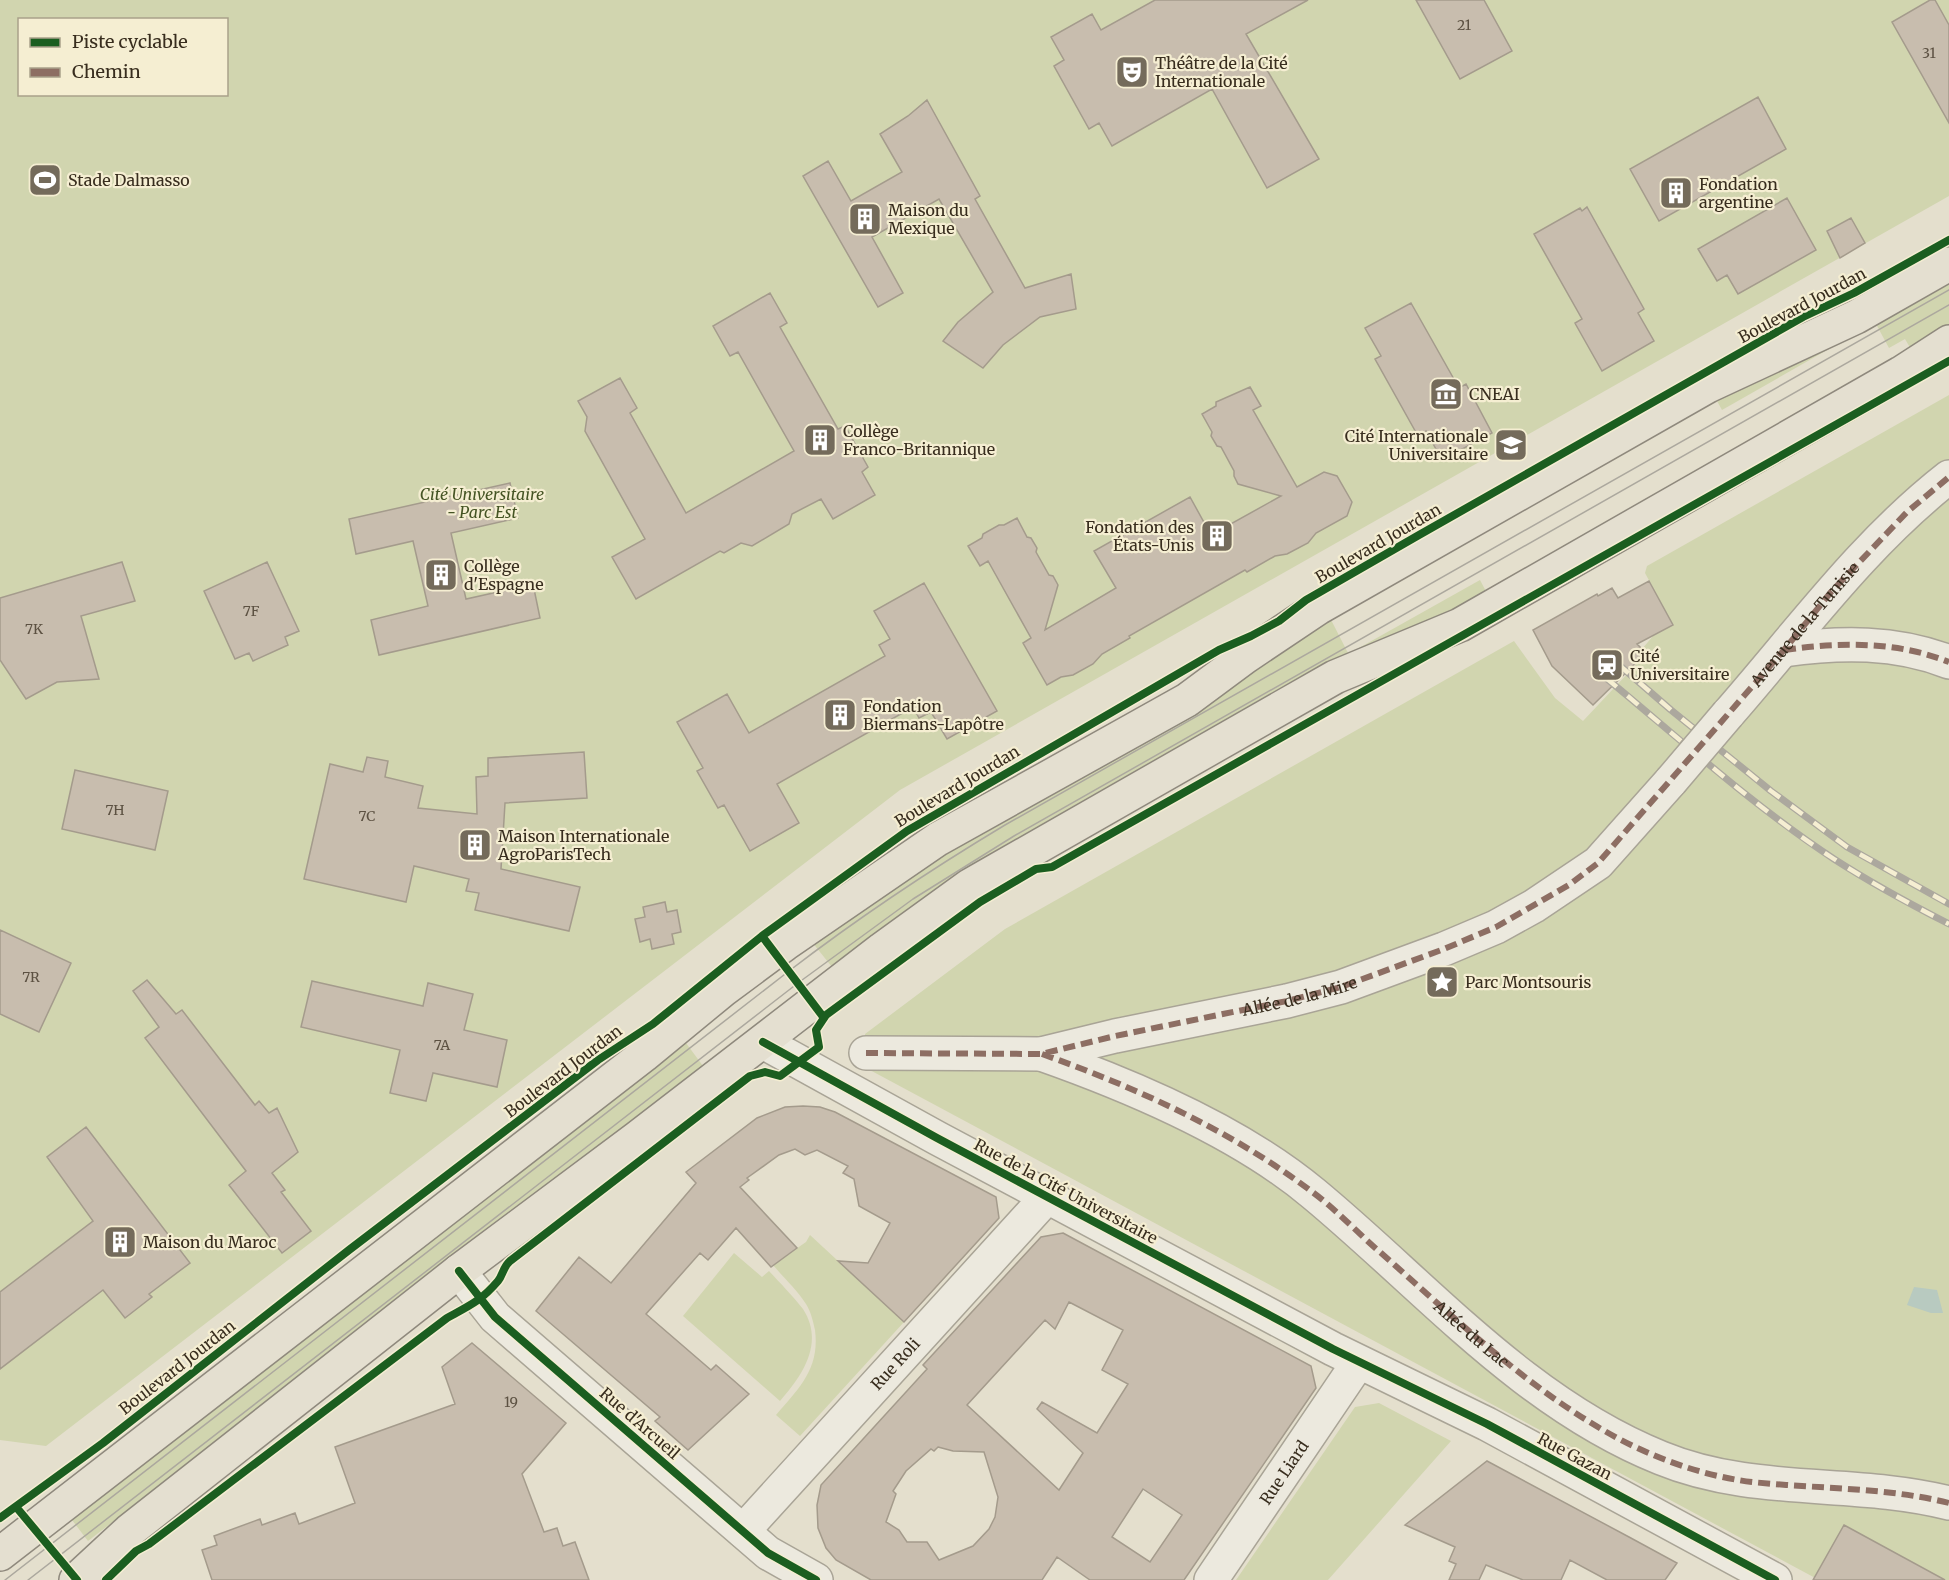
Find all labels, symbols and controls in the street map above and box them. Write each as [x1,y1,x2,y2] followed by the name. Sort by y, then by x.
[1457,16,1471,34] house number: 21
[18,18,228,96] legend
[72,30,188,53] text: Piste cyclable
[1922,44,1936,62] house number: 31
[1155,53,1288,91] place label: Théâtre de la Cité Internationale
[1114,54,1150,90] theatre icon: Théâtre de la Cité Internationale
[72,60,141,83] text: Chemin
[27,162,63,198] sports icon: Stade Dalmasso
[68,170,190,190] place label: Stade Dalmasso
[1699,174,1778,212] place label: Fondation argentine
[1658,175,1694,211] building icon: Fondation argentine
[888,200,969,238] place label: Maison du Mexique
[847,201,883,237] building icon: Maison du Mexique
[1735,263,1870,347] street label: Boulevard Jourdan
[1428,376,1464,412] museum icon: CNEAI
[1469,384,1520,404] place label: CNEAI
[843,421,995,459] place label: Collège Franco-Britannique
[802,422,838,458] building icon: Collège Franco-Britannique
[1345,426,1488,464] place label: Cité Internationale Universitaire
[1493,427,1529,463] school or university icon: Cité Internationale Universitaire
[420,484,544,522] park label: Cité Universitaire - Parc Est
[1312,499,1445,587] street label: Boulevard Jourdan
[1085,517,1194,555] place label: Fondation des États-Unis
[1199,518,1235,554] building icon: Fondation des États-Unis
[464,556,544,594] place label: Collège d'Espagne
[423,557,459,593] building icon: Collège d'Espagne
[1745,558,1863,691] street label: Avenue de la Tunisie
[243,602,260,620] house number: 7F
[25,620,44,638] house number: 7K
[1630,646,1729,684] place label: Cité Universitaire
[1589,647,1625,683] station icon: Cité Universitaire
[863,696,1004,734] place label: Fondation Biermans-Lapôtre
[822,697,858,733] building icon: Fondation Biermans-Lapôtre
[891,741,1023,831] street label: Boulevard Jourdan
[105,801,125,819] house number: 7H
[359,807,375,825] house number: 7C
[497,826,669,864] place label: Maison Internationale AgroParisTech
[457,827,493,863] building icon: Maison Internationale AgroParisTech
[1424,964,1460,1000] place icon: Parc Montsouris
[22,968,40,986] house number: 7R
[1239,972,1360,1020] street label: Allée de la Mire
[1465,972,1591,992] place label: Parc Montsouris
[500,1020,626,1122] street label: Boulevard Jourdan
[434,1036,450,1054] house number: 7A
[971,1134,1161,1248] street label: Rue de la Cité Universitaire
[102,1224,138,1260] building icon: Maison du Maroc
[143,1232,277,1252] place label: Maison du Maroc
[1429,1295,1513,1372] street label: Allée du Lac
[115,1315,239,1419] street label: Boulevard Jourdan
[866,1334,924,1394] street label: Rue Roli
[596,1383,684,1463] street label: Rue d'Arcueil
[504,1393,518,1411] house number: 19
[1534,1428,1616,1484] street label: Rue Gazan
[1255,1436,1313,1508] street label: Rue Liard

